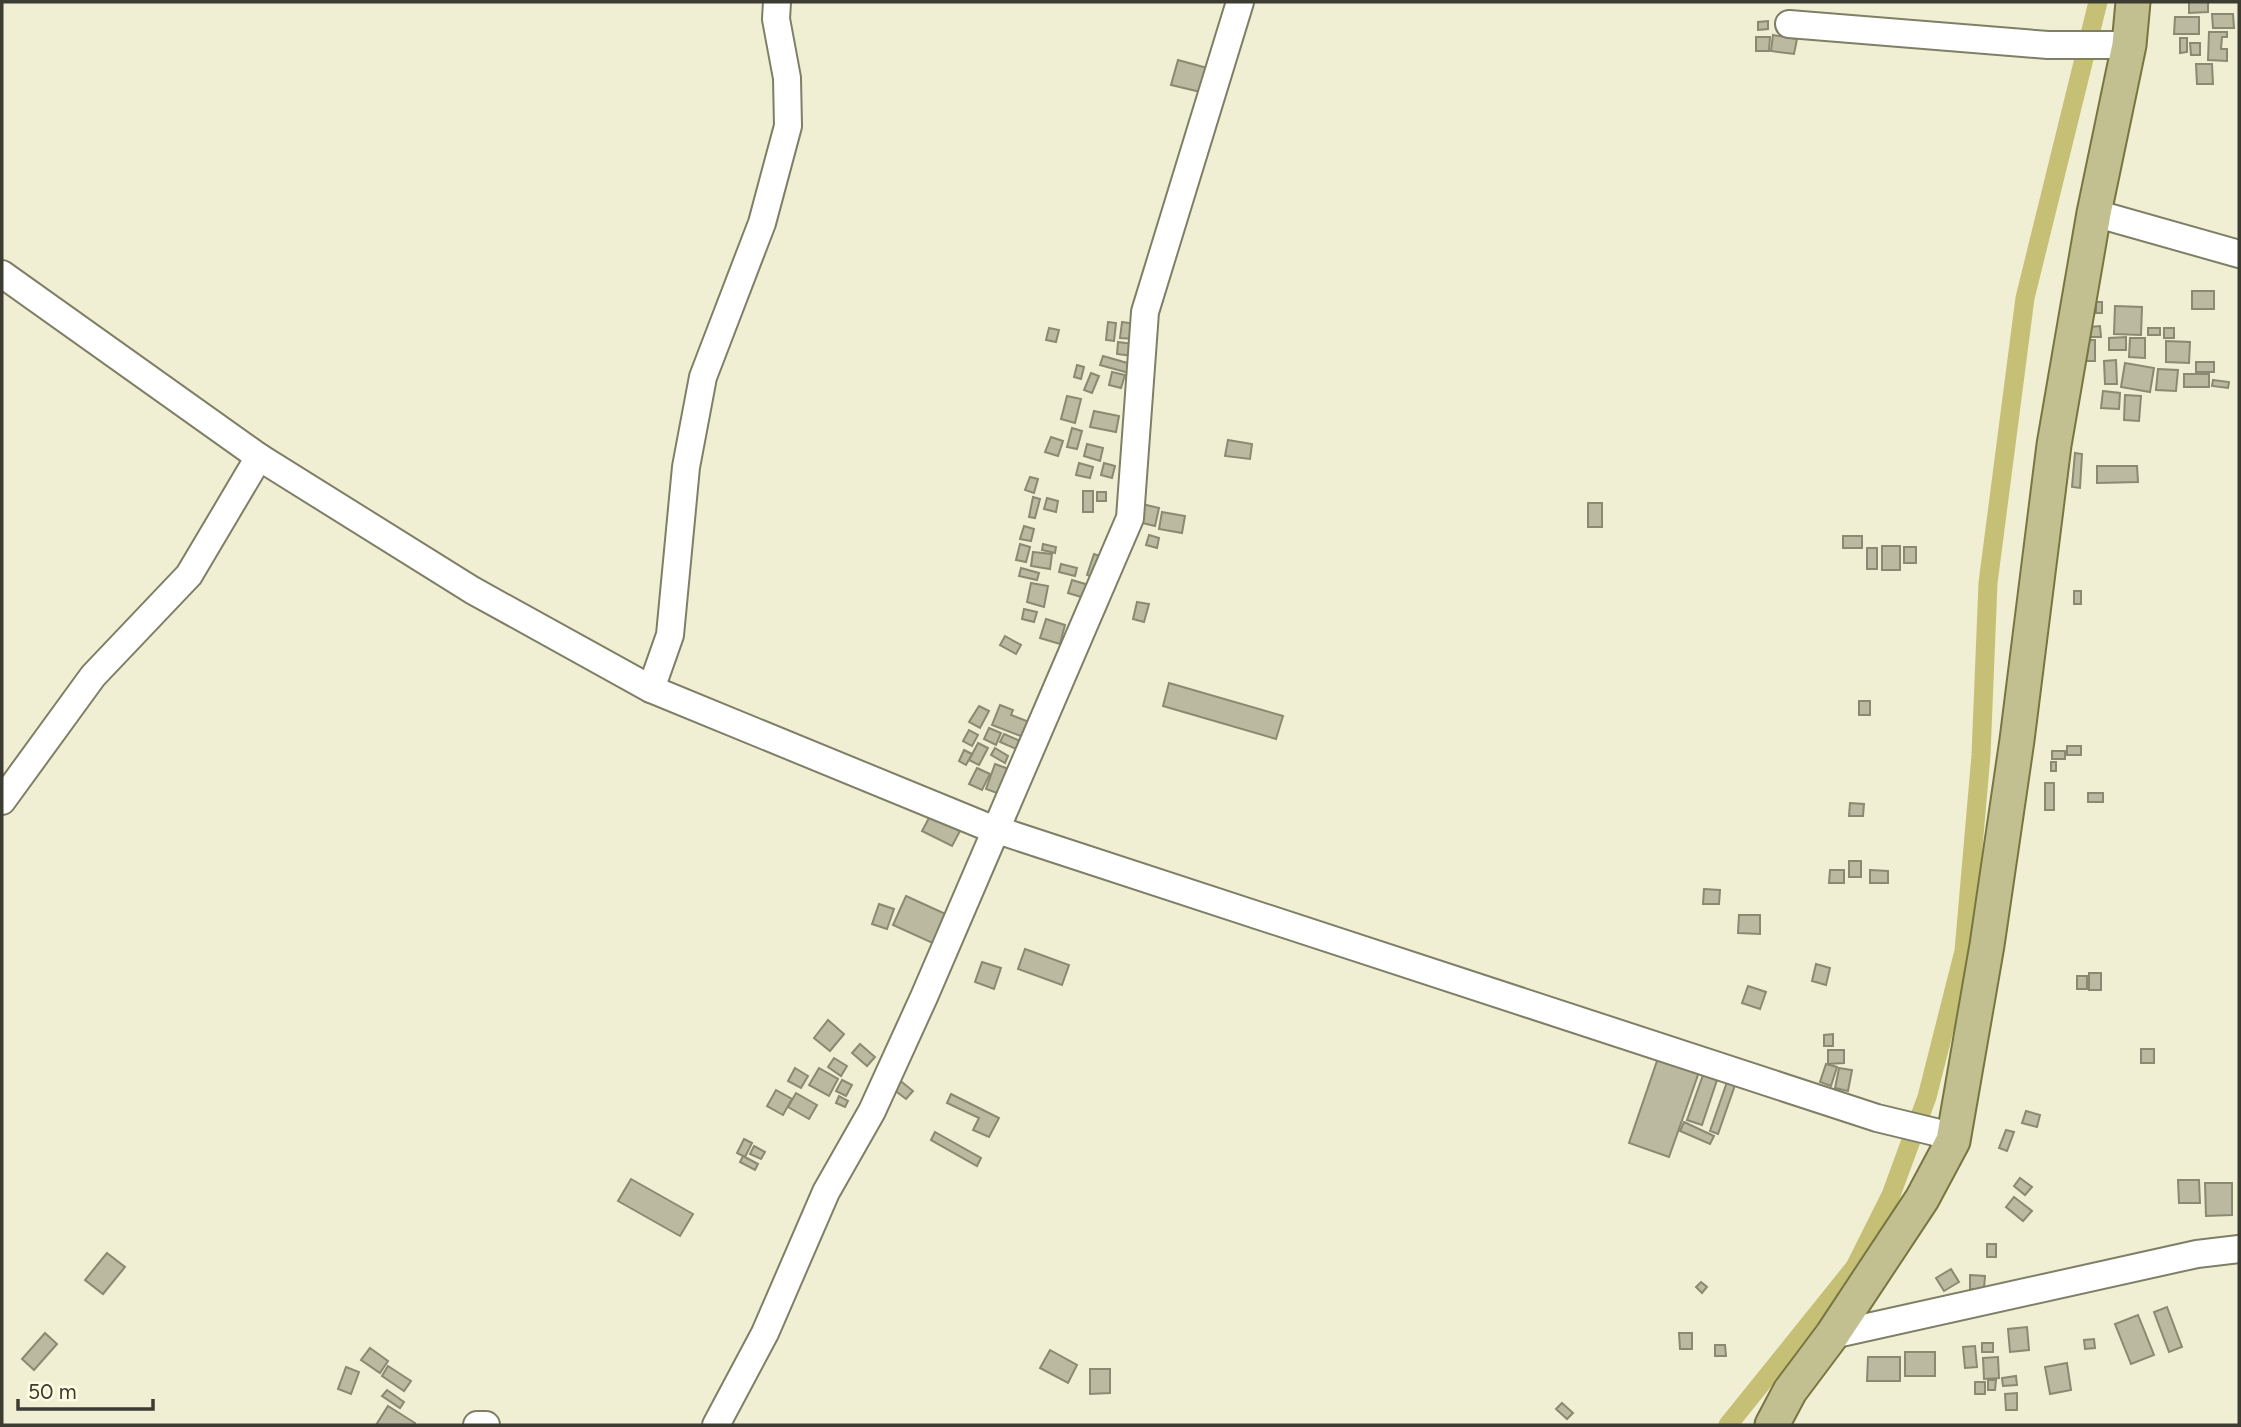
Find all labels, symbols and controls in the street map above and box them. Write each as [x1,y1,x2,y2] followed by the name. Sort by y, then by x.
[18,1368,152,1412] scale bar
[28,1379,77,1404] text: 50 m

